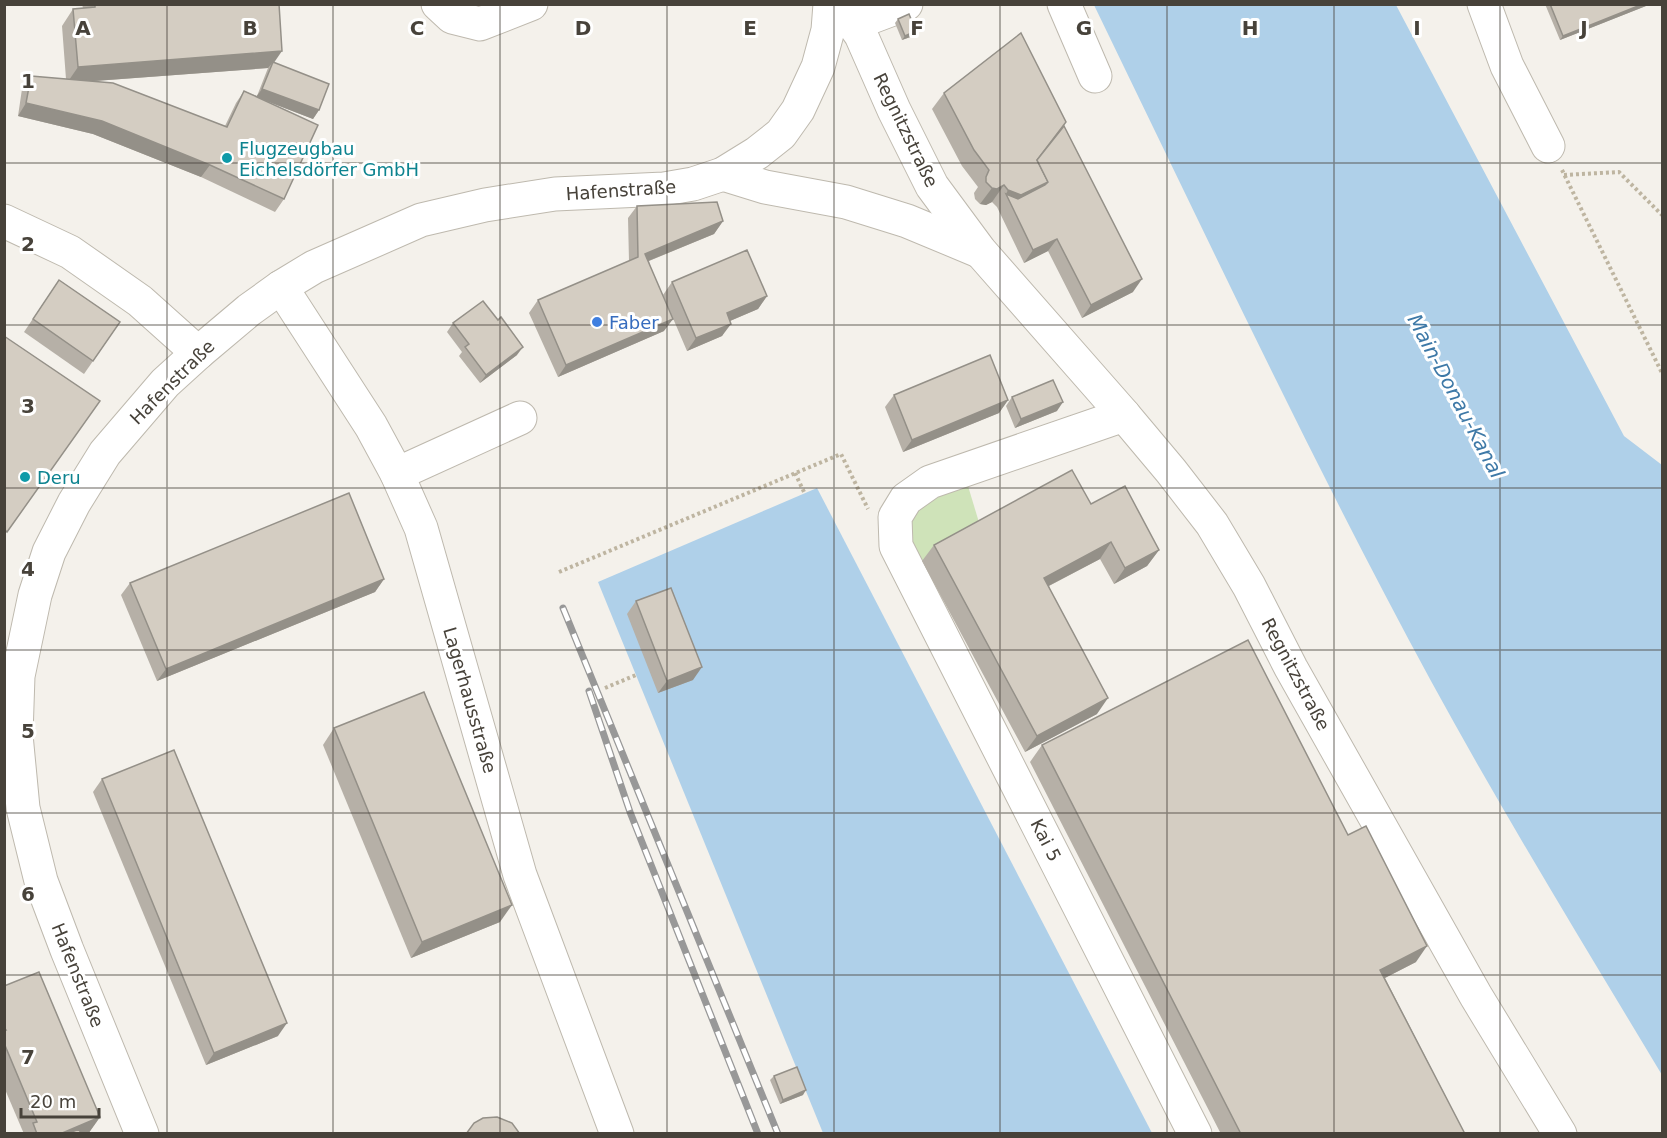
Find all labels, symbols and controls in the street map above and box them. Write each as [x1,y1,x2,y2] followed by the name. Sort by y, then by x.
[75,16,91,40] text: A
[242,16,258,40] text: B
[410,16,424,40] text: C
[575,16,591,40] text: D
[743,16,757,40] text: E
[910,16,924,40] text: F
[1076,16,1092,40] text: G
[1242,16,1258,40] text: H
[1413,16,1421,40] text: I
[1578,16,1588,40] text: J
[21,69,35,93] text: 1
[869,69,943,191] street label: Regnitzstraße
[239,138,419,180] place label: Flugzeugbau Eichelsdörfer GmbH
[220,151,234,165] marker: Flugzeugbau Eichelsdörfer GmbH
[565,176,677,204] street label: Hafenstraße
[21,232,35,256] text: 2
[1403,310,1510,483] water label: Main-Donau-Kanal
[609,312,659,333] place label: Faber
[590,315,604,329] marker: Faber
[125,335,219,429] street label: Hafenstraße
[21,394,35,418] text: 3
[37,467,81,488] place label: Deru
[18,470,32,484] marker: Deru
[21,557,35,581] text: 4
[1258,614,1334,734] street label: Regnitzstraße
[439,624,501,776] street label: Lagerhausstraße
[21,719,35,743] text: 5
[1026,815,1066,865] street label: Kai 5
[21,882,35,906] text: 6
[48,920,108,1030] street label: Hafenstraße
[21,1045,35,1069] text: 7
[21,1081,99,1119] scale bar
[30,1091,76,1112] text: 20 m

